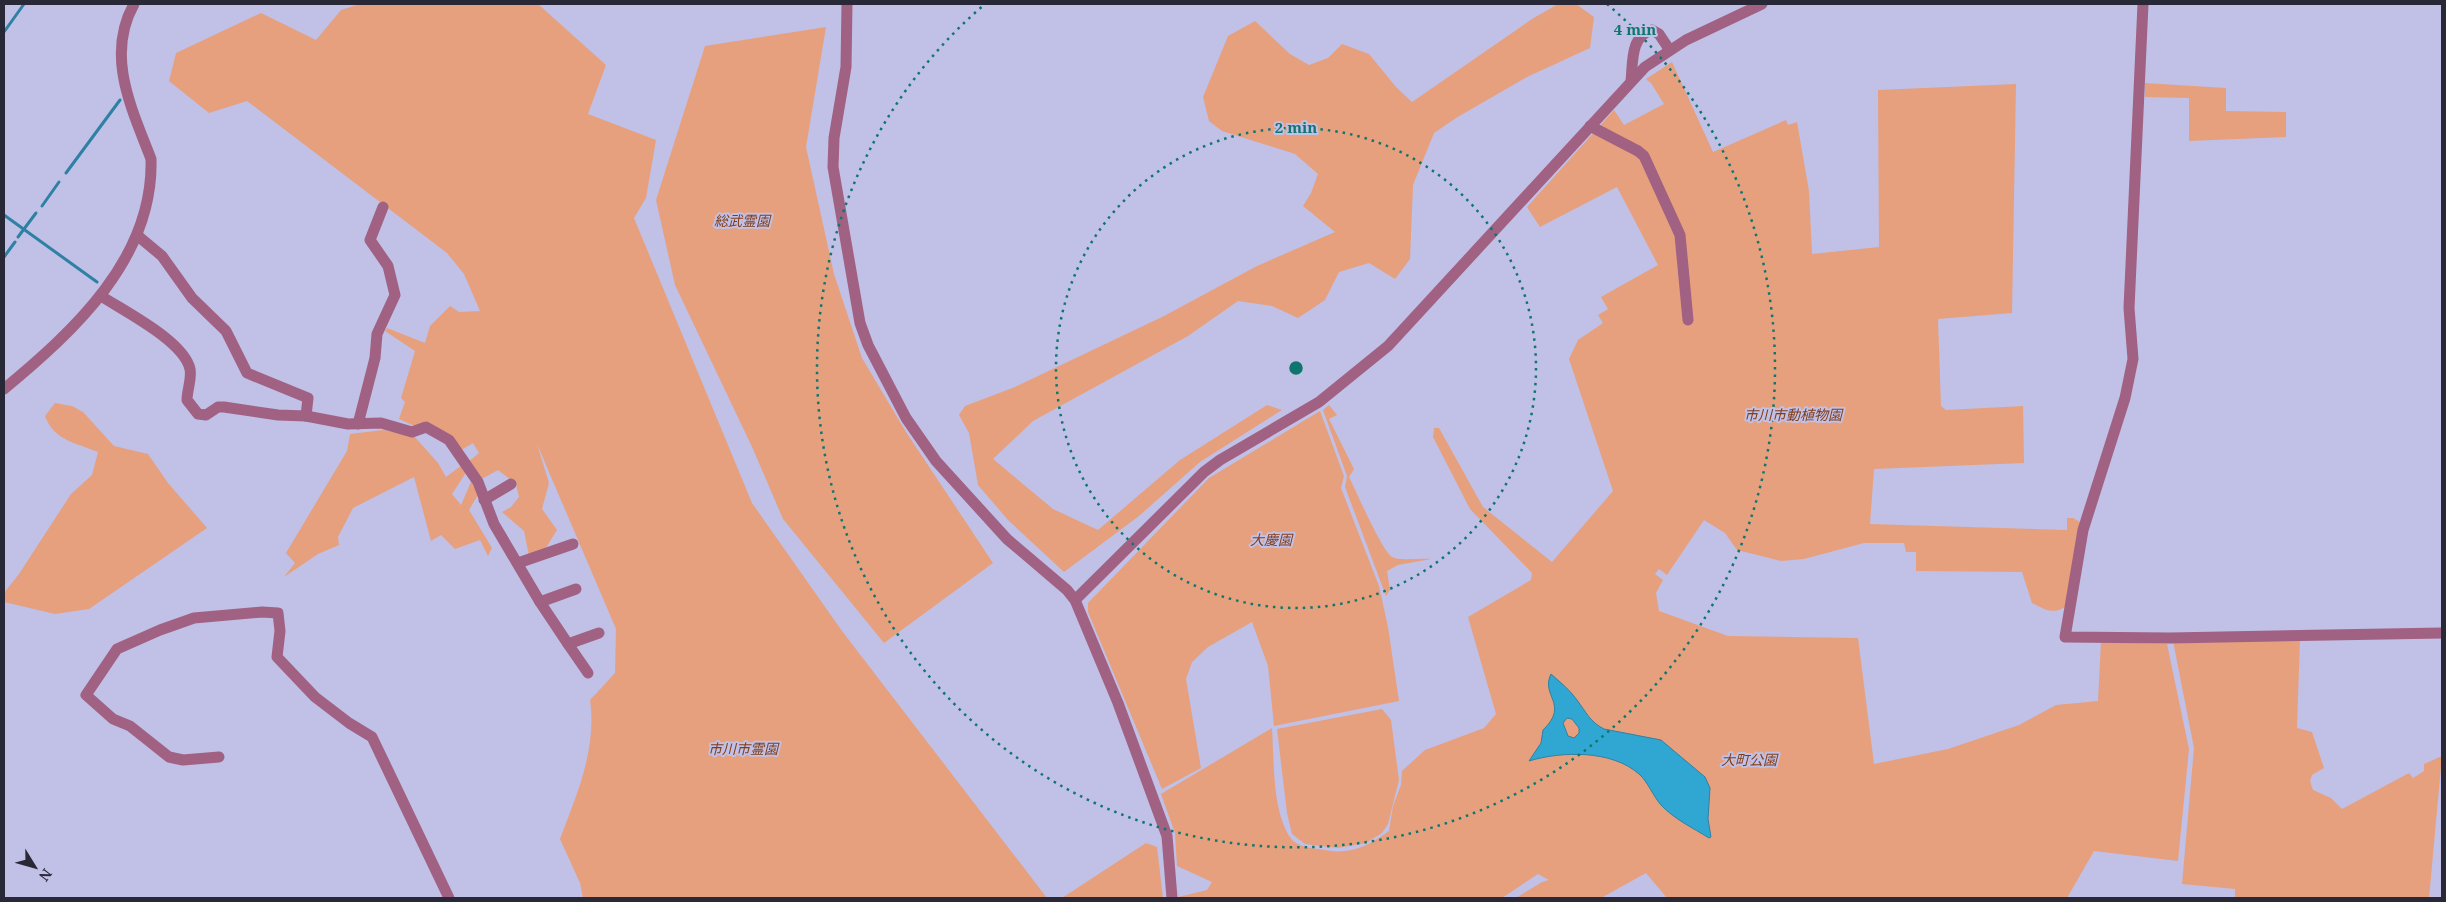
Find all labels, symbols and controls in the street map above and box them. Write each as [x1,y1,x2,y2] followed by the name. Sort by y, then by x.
[1614,19,1656,39] text: 4 min
[1275,117,1317,137] text: 2 min
[714,211,772,230] park label: 総武霊園
[1287,359,1305,377] centre of rings
[1744,405,1844,424] park label: 市川市動植物園
[1250,530,1294,549] park label: 大慶園
[708,739,780,758] park label: 市川市霊園
[1721,750,1779,769] park label: 大町公園
[10,842,60,892] north arrow
[35,865,57,885] text: N

